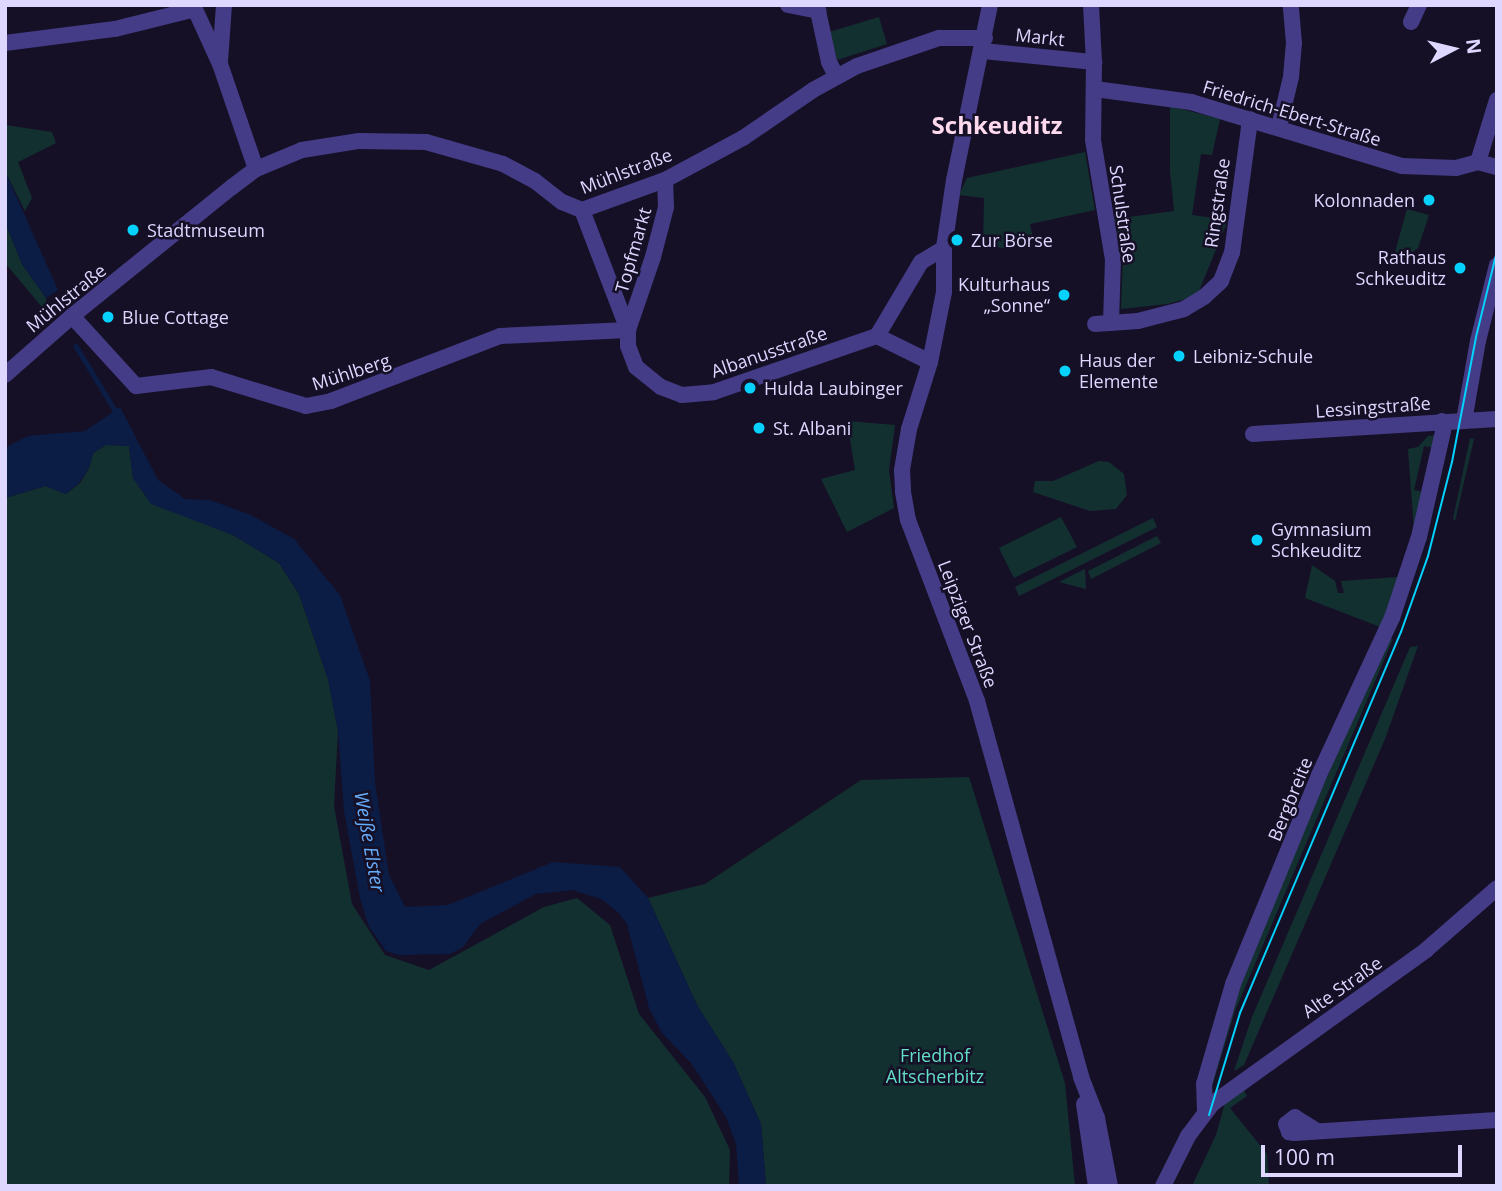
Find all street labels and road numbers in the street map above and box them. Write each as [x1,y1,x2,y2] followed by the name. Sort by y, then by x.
[1014,24,1066,50] street label: Markt
[1200,76,1384,150] street label: Friedrich-Ebert-Straße
[577,144,675,198] street label: Mühlstraße
[1200,157,1234,249] street label: Ringstraße
[1105,164,1141,264] street label: Schulstraße
[611,205,655,295] street label: Topfmarkt
[22,259,110,337] street label: Mühlstraße
[708,322,830,382] street label: Albanusstraße
[309,349,393,395] street label: Mühlberg
[1315,392,1431,422] street label: Lessingstraße
[934,557,1002,691] street label: Leipziger Straße
[1263,754,1317,844] street label: Bergbreite
[1298,952,1386,1022] street label: Alte Straße

